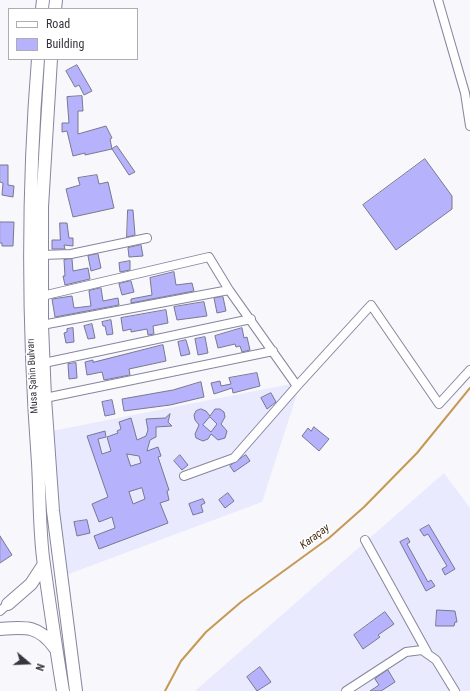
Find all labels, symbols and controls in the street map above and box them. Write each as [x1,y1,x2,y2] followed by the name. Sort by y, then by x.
[8,8,138,60] legend
[46,17,70,31] text: Road
[46,37,84,51] text: Building
[25,338,41,414] street label: Musa Şahin Bulvarı
[298,522,332,552] water label: Karaçay
[8,643,48,683] north arrow
[33,662,47,672] text: N

